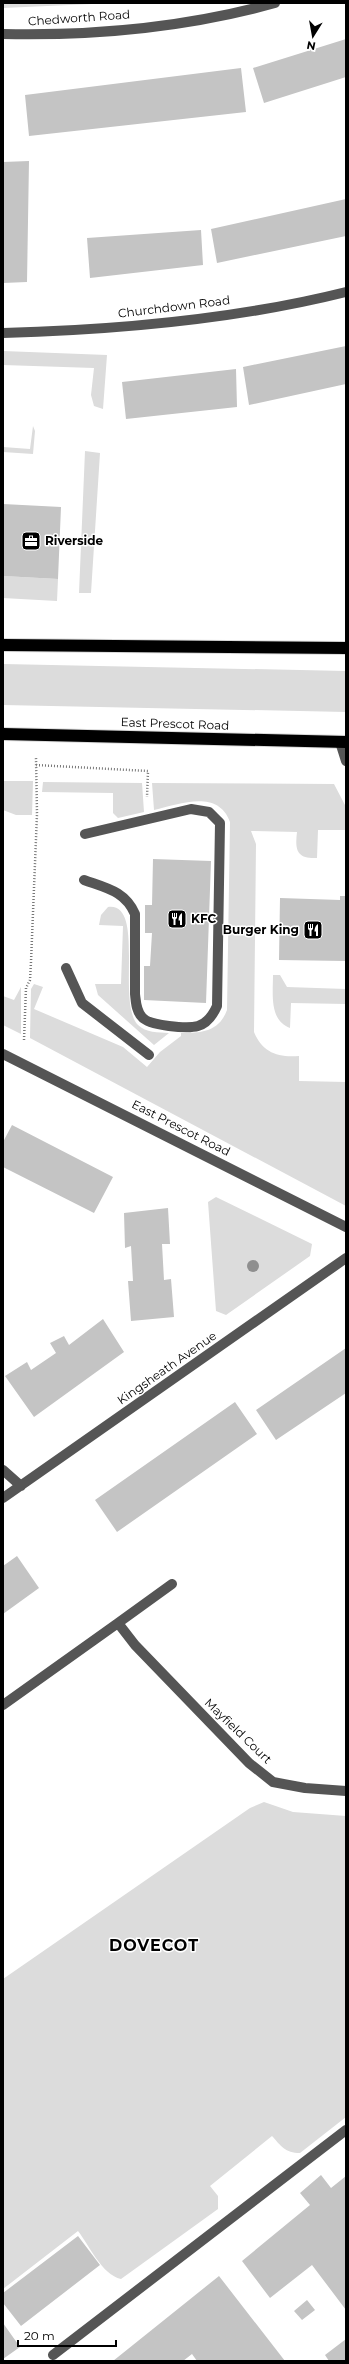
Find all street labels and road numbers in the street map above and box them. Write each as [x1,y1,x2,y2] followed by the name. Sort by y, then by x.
[27,6,131,29] street label: Chedworth Road
[117,292,231,321] street label: Churchdown Road
[121,714,230,733] street label: East Prescot Road
[129,1096,233,1159] street label: East Prescot Road
[114,1328,219,1407] street label: Kingsheath Avenue
[202,1695,275,1767] street label: Mayfield Court

